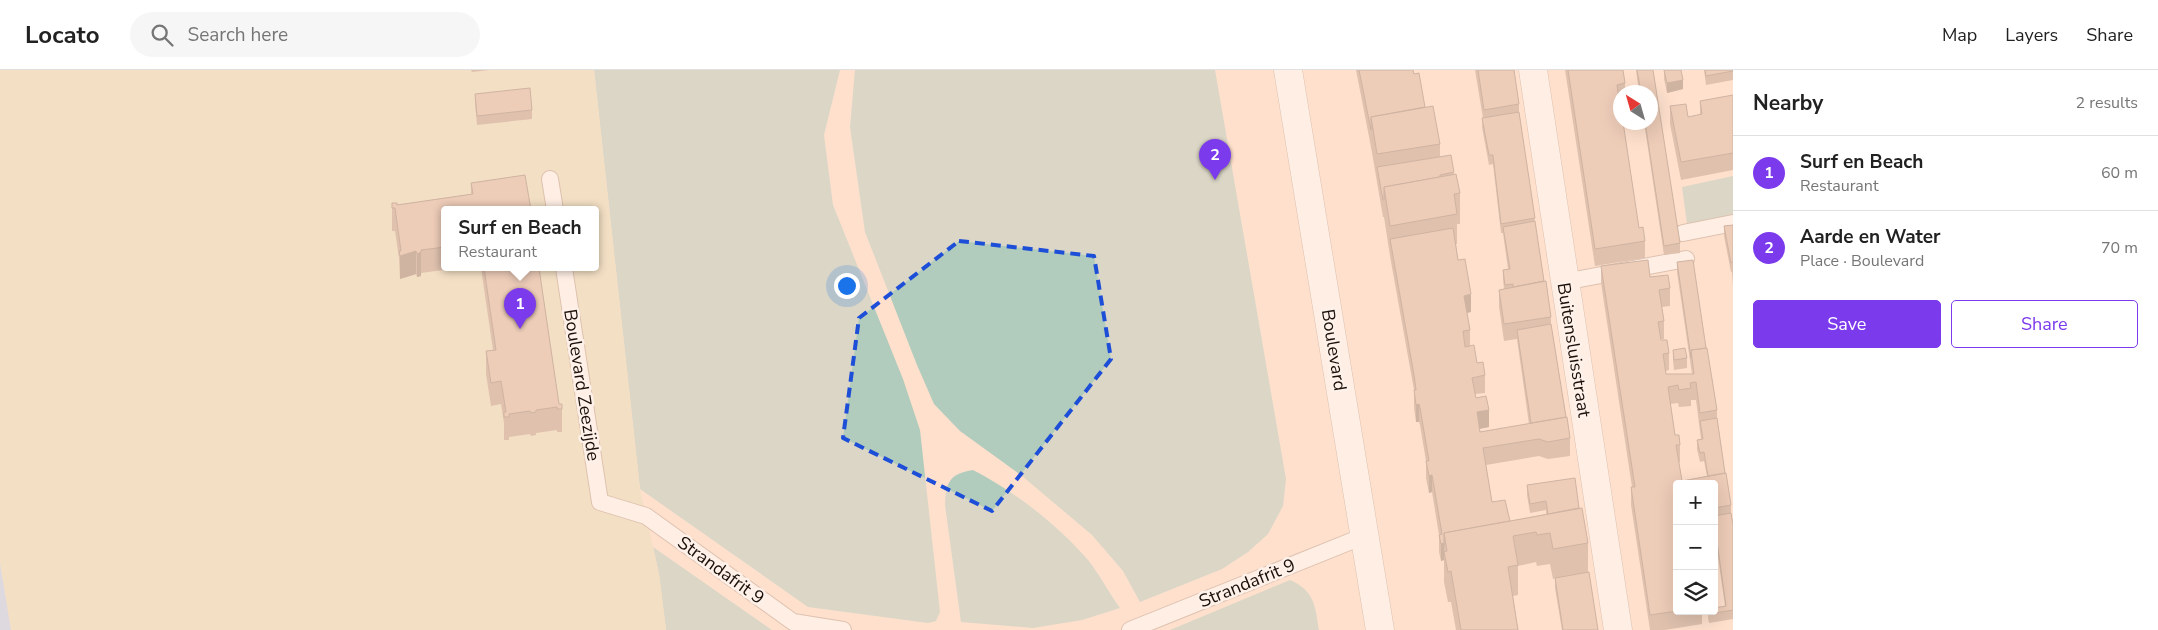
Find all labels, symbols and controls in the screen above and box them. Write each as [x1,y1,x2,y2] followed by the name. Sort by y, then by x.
[130,12,480,57] search box
[25,19,100,51] text: Locato
[148,21,176,49] icon: search
[188,22,288,48] text: Search here
[1942,23,1977,47] text: Map
[2005,23,2058,47] text: Layers
[2086,23,2133,47] text: Share
[1613,85,1658,130] north arrow
[1753,89,1823,117] text: Nearby
[2076,92,2138,114] text: 2 results
[1199,139,1231,180] pin: 2
[1800,149,1923,175] text: Surf en Beach
[1764,162,1774,184] text: 1
[2101,162,2138,184] text: 60 m
[1800,175,1879,197] text: Restaurant
[441,206,599,271] popup
[458,215,582,241] text: Surf en Beach
[1800,224,1941,250] text: Aarde en Water
[1764,237,1774,259] text: 2
[2101,237,2138,259] text: 70 m
[458,241,537,263] text: Restaurant
[1800,250,1924,272] text: Place · Boulevard
[834,273,860,299] your location
[1552,281,1597,420] street label: Buitensluisstraat
[504,288,536,329] pin: 1
[1753,300,1941,348] button: Save
[1951,300,2138,348] button: Share
[558,307,606,463] street label: Boulevard Zeezijde
[1316,307,1352,393] street label: Boulevard
[1673,480,1718,615] map controls
[1673,480,1718,525] button: +
[1673,525,1718,570] button: −
[673,530,769,610] street label: Strandafrit 9
[1195,553,1299,613] street label: Strandafrit 9
[1673,570,1718,615] button: layers

